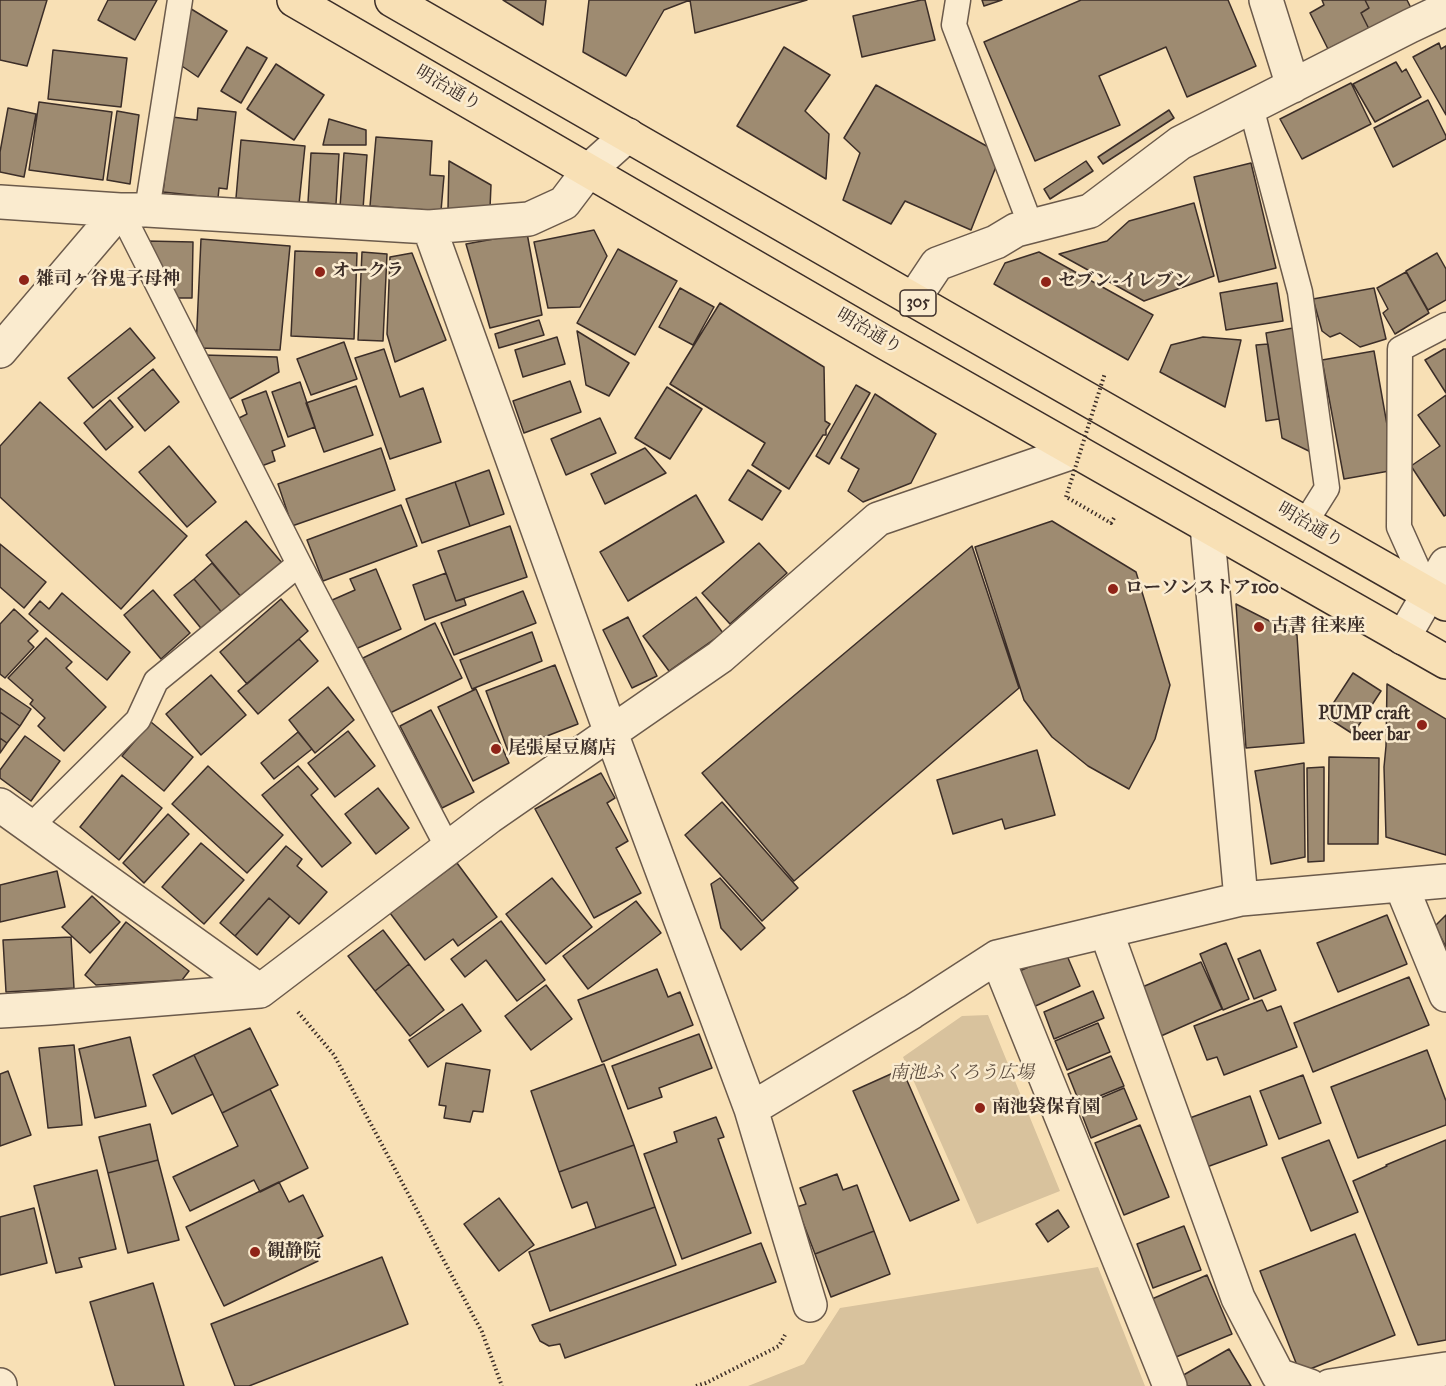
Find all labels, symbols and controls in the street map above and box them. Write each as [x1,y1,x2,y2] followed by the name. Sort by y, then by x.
[411,62,485,116] street label: 明治通り
[332,261,404,283] place label: オークラ
[313,265,327,279] marker: オークラ
[36,269,180,291] place label: 雑司ヶ谷鬼子母神
[1058,271,1191,293] place label: セブン-イレブン
[17,273,31,287] marker: 雑司ヶ谷鬼子母神
[1039,275,1053,289] marker: セブン-イレブン
[900,290,936,316] road number: 305
[832,305,906,359] street label: 明治通り
[1273,499,1347,553] street label: 明治通り
[1125,578,1279,600] place label: ローソンストア100
[1106,582,1120,596] marker: ローソンストア100
[1271,616,1365,638] place label: 古書 往来座
[1252,620,1266,634] marker: 古書 往来座
[1318,704,1410,746] place label: PUMP craft beer bar
[1415,718,1429,732] marker: PUMP craft beer bar
[508,738,616,760] place label: 尾張屋豆腐店
[489,742,503,756] marker: 尾張屋豆腐店
[890,1063,1034,1085] park label: 南池ふくろう広場
[992,1097,1100,1119] place label: 南池袋保育園
[973,1101,987,1115] marker: 南池袋保育園
[267,1241,321,1263] place label: 観静院
[248,1245,262,1259] marker: 観静院

